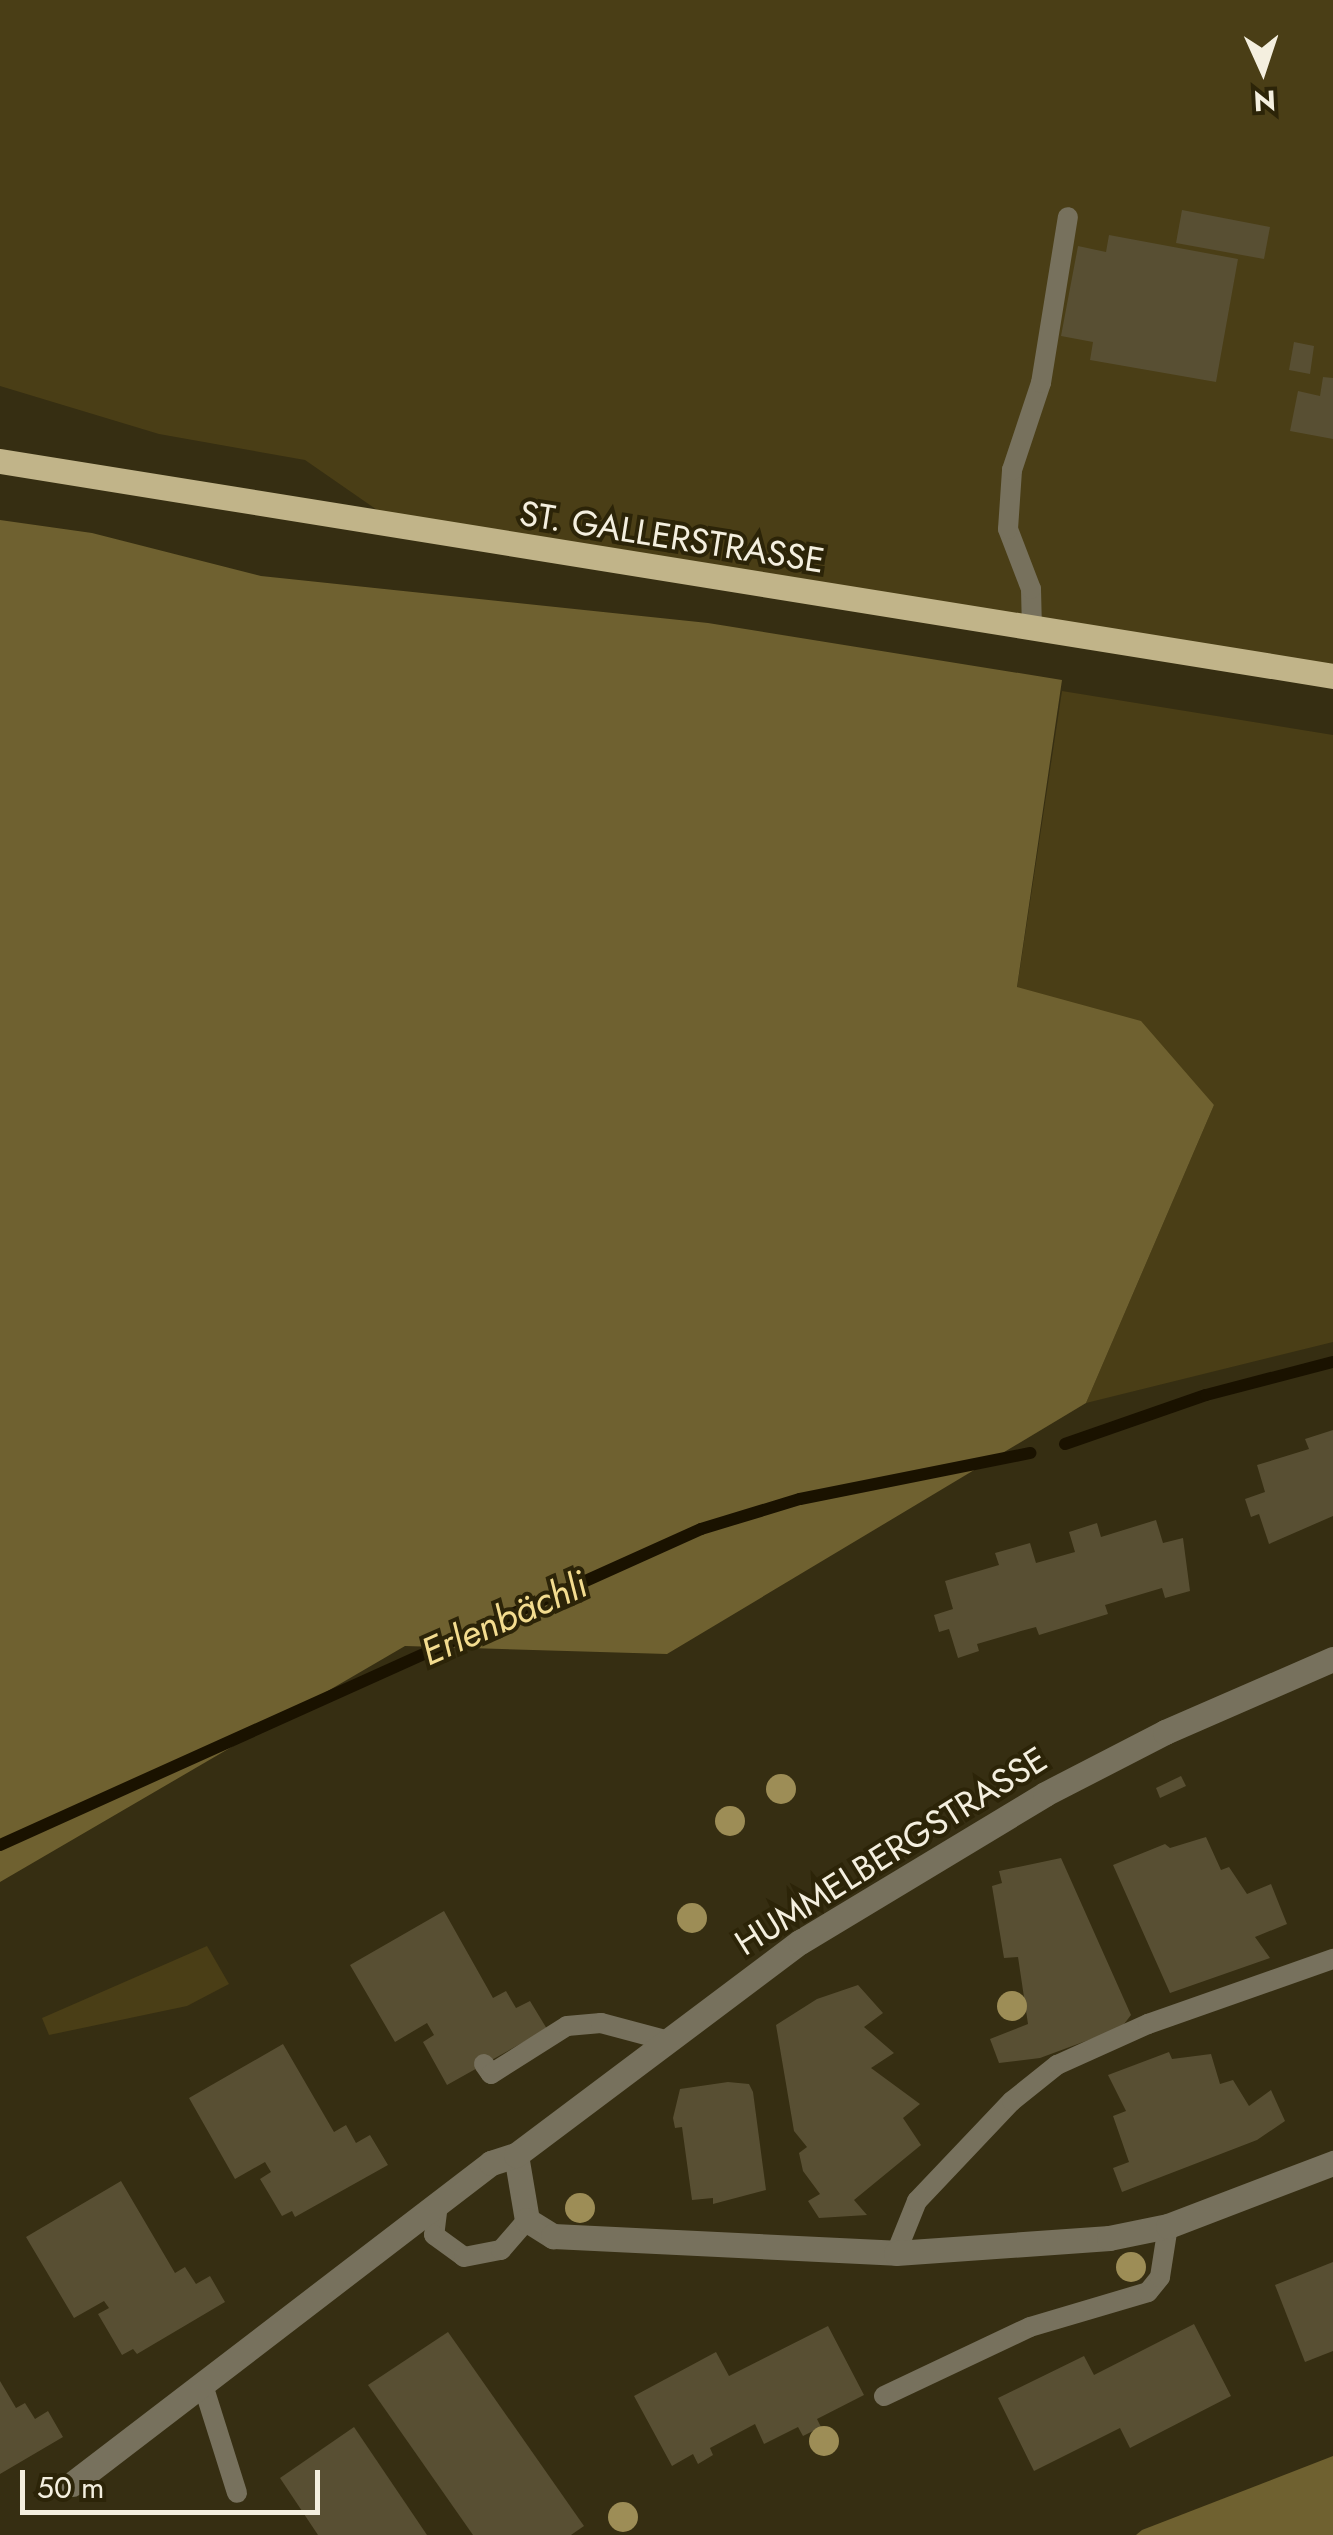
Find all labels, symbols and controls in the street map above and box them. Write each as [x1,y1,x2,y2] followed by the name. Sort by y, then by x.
[1213,20,1313,120] north arrow
[1252,79,1277,122] text: N
[516,492,828,582] street label: ST. GALLERSTRASSE
[414,1561,594,1675] water label: Erlenbächli
[727,1738,1055,1964] street label: HUMMELBERGSTRASSE
[25,2450,325,2512] scale bar
[37,2466,104,2509] text: 50 m

